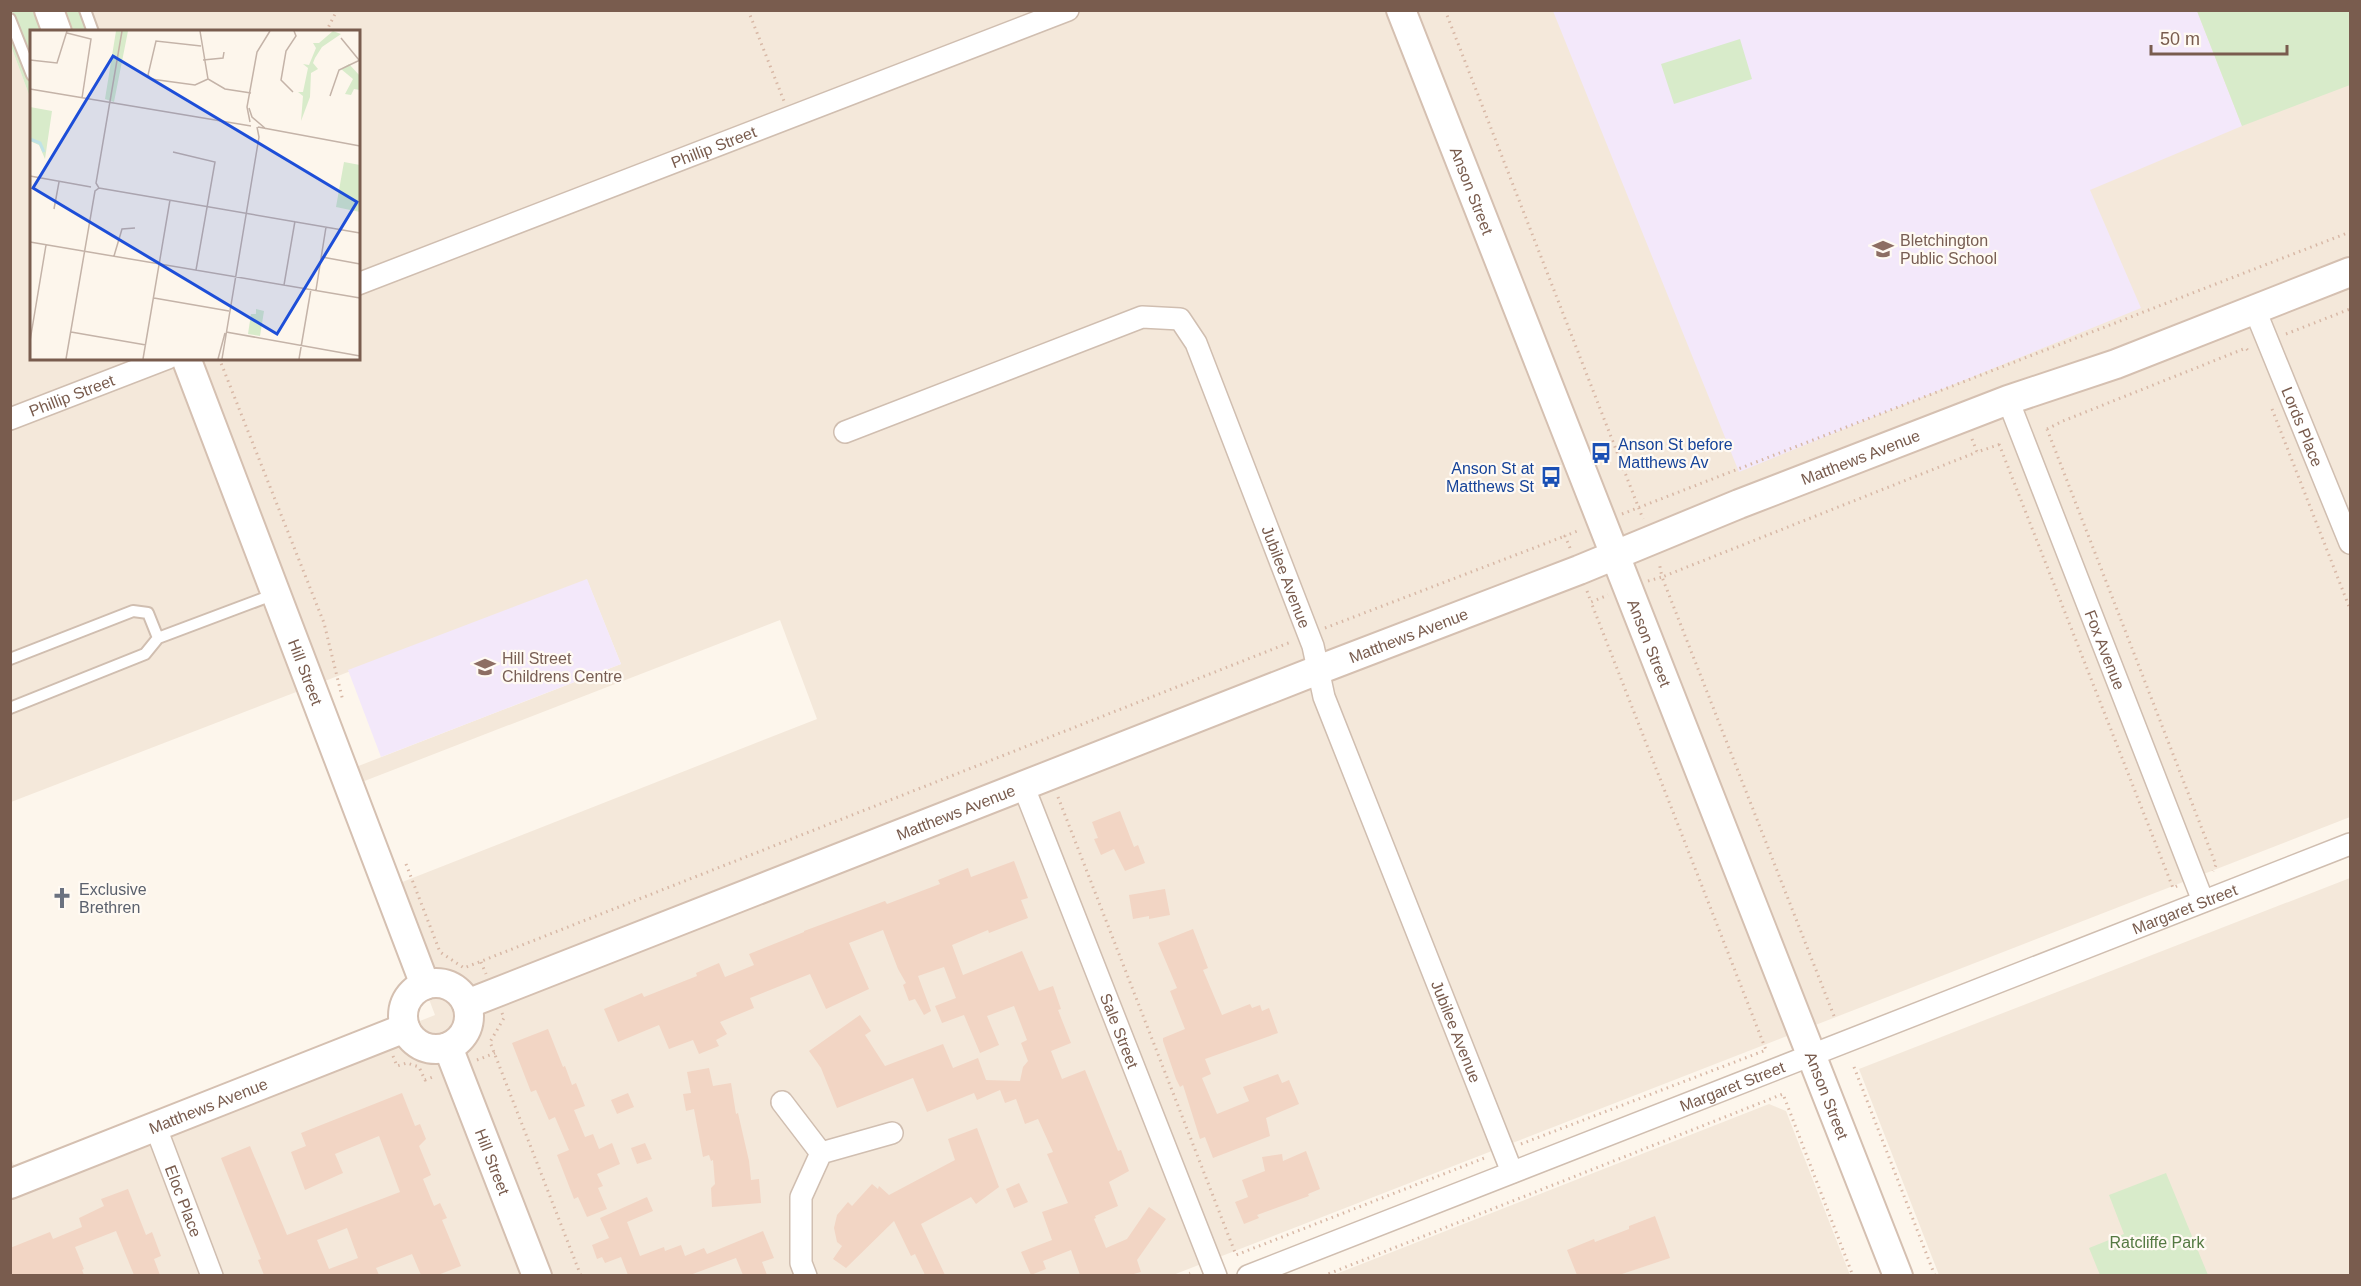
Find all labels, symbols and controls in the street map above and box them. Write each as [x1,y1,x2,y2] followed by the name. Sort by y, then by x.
[2151,18,2288,56] scale bar
[2160,29,2200,49] text: 50 m
[30,30,360,360] inset map
[669,123,759,171] street label: Phillip Street
[1447,145,1496,237] street label: Anson Street
[1900,232,1997,267] place label: Bletchington Public School
[1871,237,1895,261] school or university icon: Bletchington Public School
[27,371,117,420] street label: Phillip Street
[2278,385,2326,469] street label: Lords Place
[1799,427,1923,488] street label: Matthews Avenue
[1618,436,1733,471] place label: Anson St before Matthews Av
[1589,441,1613,465] bus stop icon: Anson St before Matthews Av
[1446,460,1535,495] place label: Anson St at Matthews St
[1539,465,1563,489] bus stop icon: Anson St at Matthews St
[1258,523,1313,631] street label: Jubilee Avenue
[1624,597,1674,690] street label: Anson Street
[1347,605,1471,666] street label: Matthews Avenue
[2082,608,2128,692] street label: Fox Avenue
[285,637,326,708] street label: Hill Street
[502,650,622,685] place label: Hill Street Childrens Centre
[473,655,497,679] school or university icon: Hill Street Childrens Centre
[894,782,1018,844] street label: Matthews Avenue
[79,881,147,916] place label: Exclusive Brethren
[2130,881,2240,938] street label: Margaret Street
[50,886,74,910] church icon: Exclusive Brethren
[1428,978,1484,1085] street label: Jubilee Avenue
[1097,991,1142,1071] street label: Sale Street
[1802,1049,1852,1142] street label: Anson Street
[1677,1058,1788,1115] street label: Margaret Street
[147,1075,270,1137] street label: Matthews Avenue
[472,1126,513,1198] street label: Hill Street
[162,1163,205,1240] street label: Eloc Place
[2110,1234,2205,1251] park label: Ratcliffe Park

